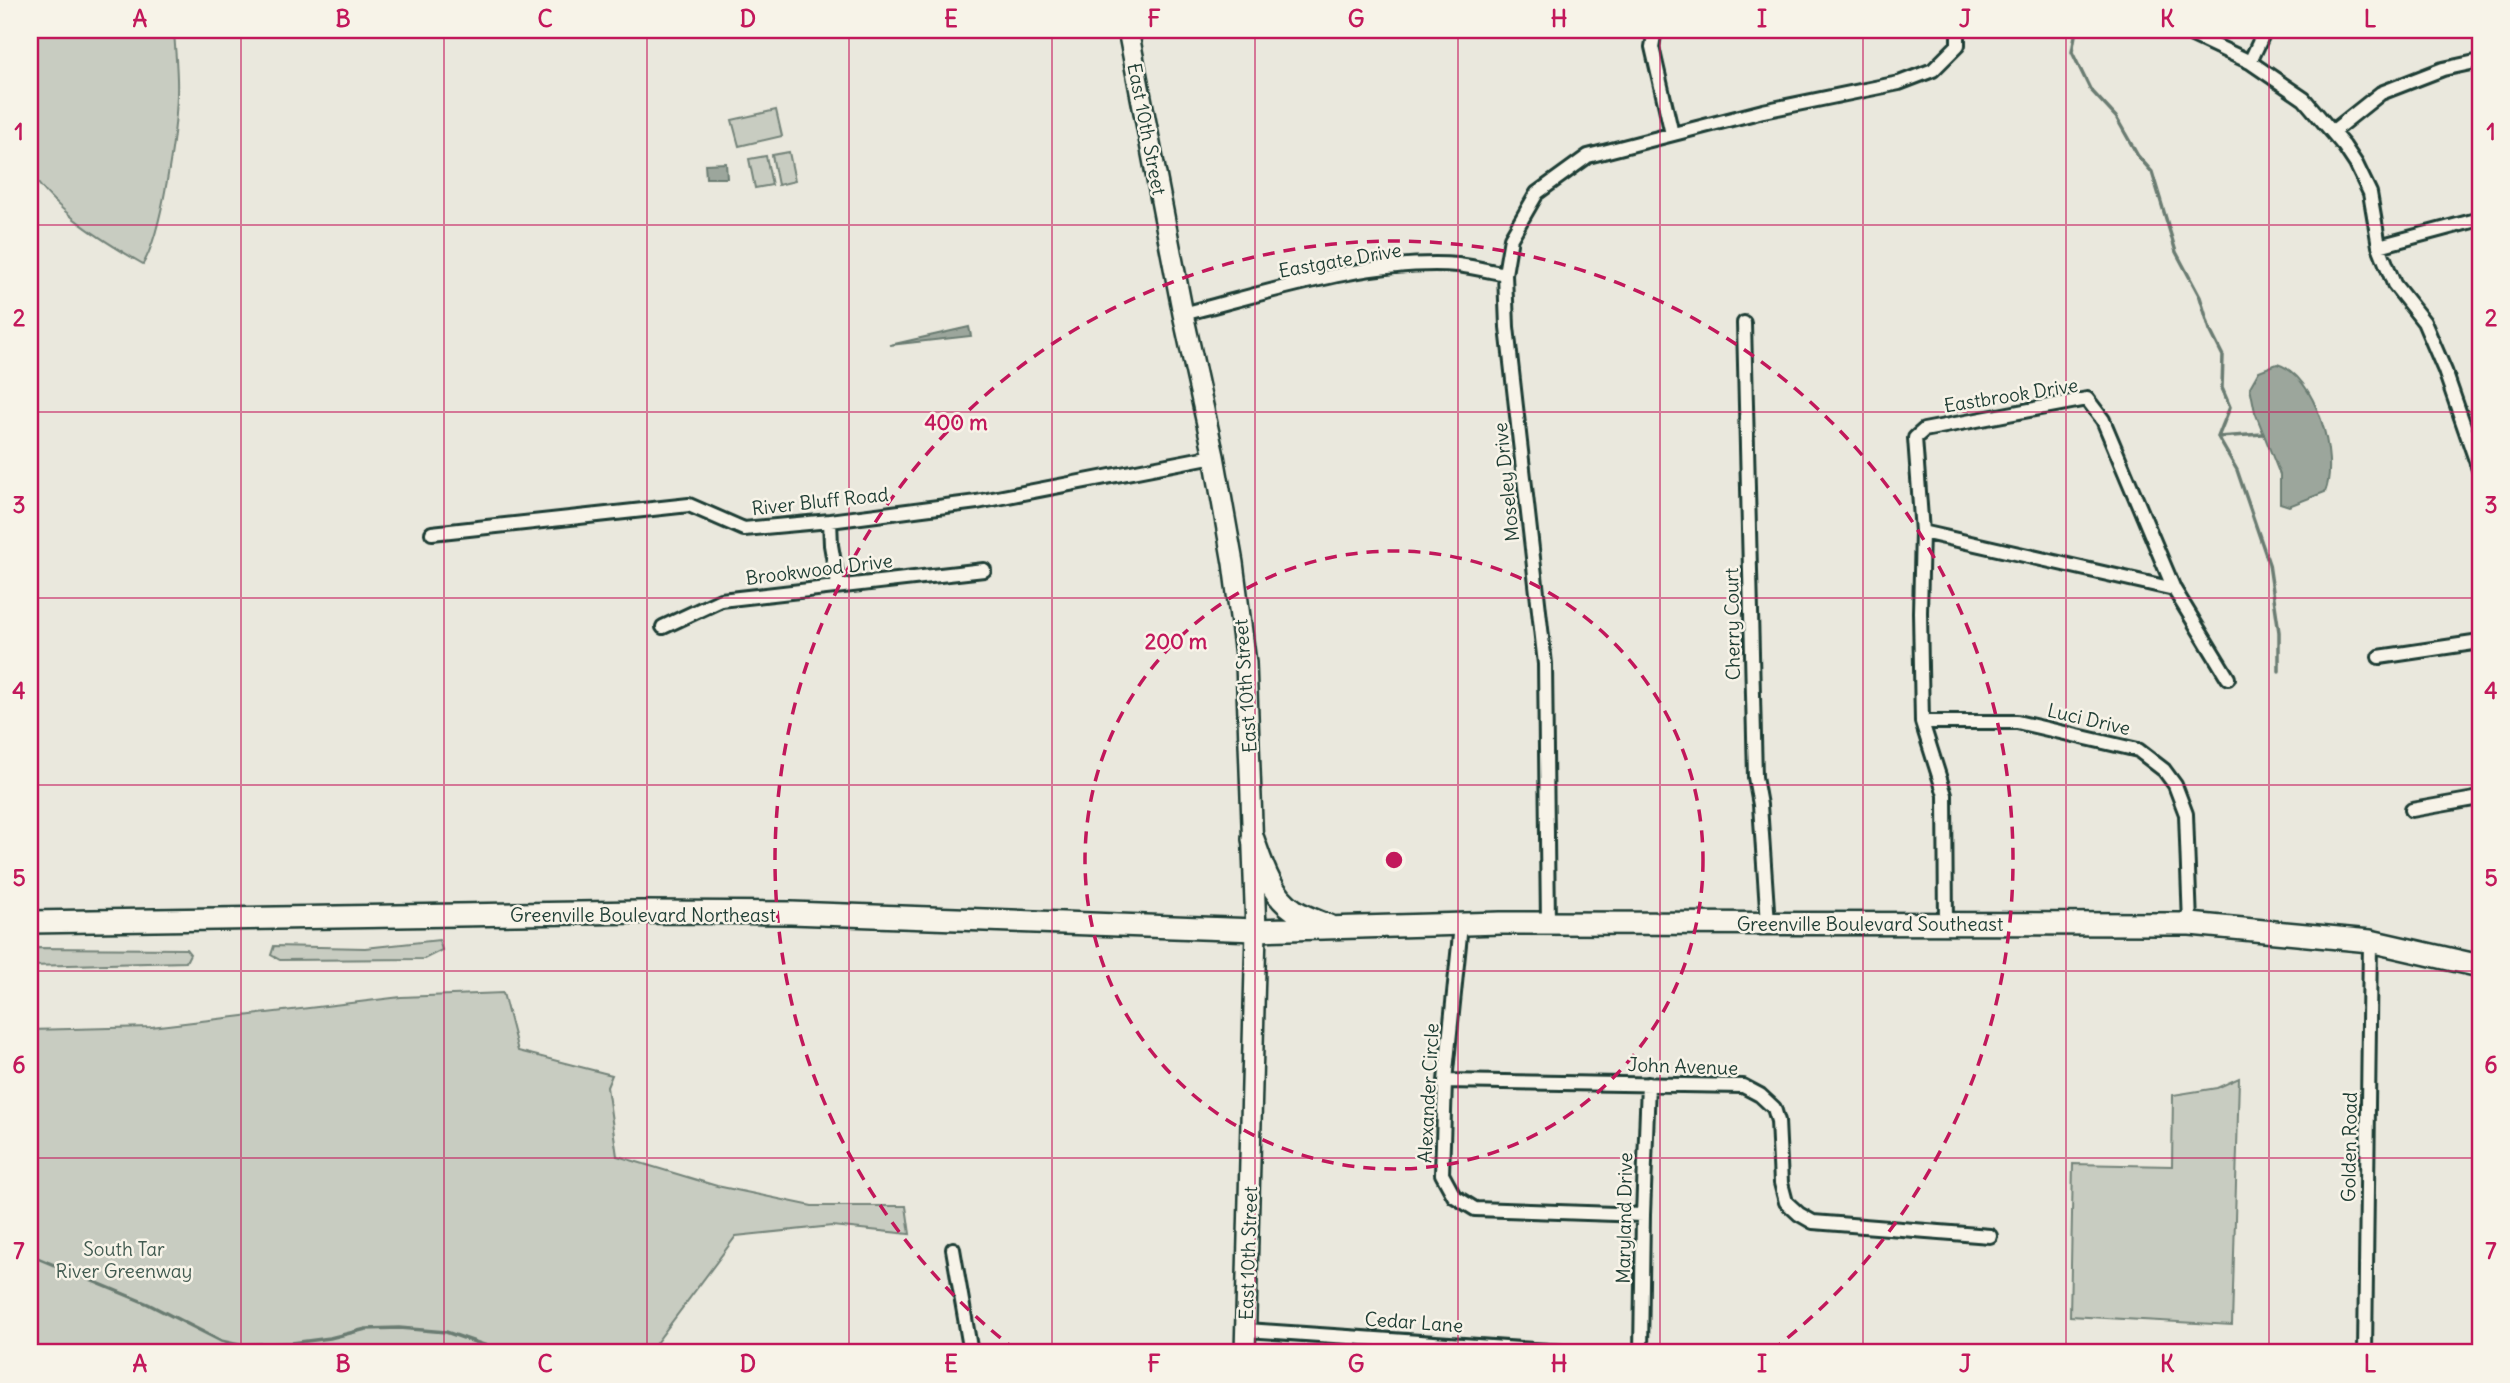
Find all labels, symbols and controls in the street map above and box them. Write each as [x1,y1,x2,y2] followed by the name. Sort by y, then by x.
[133,4,148,33] text: A
[335,4,351,33] text: B
[537,4,553,33] text: C
[740,4,756,33] text: D
[944,4,958,33] text: E
[1147,4,1161,33] text: F
[1348,4,1364,33] text: G
[1551,4,1567,33] text: H
[1757,4,1767,33] text: I
[1959,4,1971,33] text: J
[2160,4,2175,33] text: K
[2364,4,2377,33] text: L
[1122,61,1172,197] street label: East 10th Street
[14,117,24,146] text: 1
[2486,117,2496,146] text: 1
[1277,237,1403,283] street label: Eastgate Drive
[13,303,26,332] text: 2
[2485,303,2498,332] text: 2
[1942,373,2080,417] street label: Eastbrook Drive
[924,409,988,436] text: 400 m
[1488,421,1524,543] street label: Moseley Drive
[750,482,890,520] street label: River Bluff Road
[12,490,26,519] text: 3
[2484,490,2498,519] text: 3
[744,548,894,590] street label: Brookwood Drive
[1719,567,1745,681] street label: Cherry Court
[1228,618,1262,754] street label: East 10th Street
[1145,628,1208,655] text: 200 m
[12,676,26,705] text: 4
[2484,676,2498,705] text: 4
[2045,698,2133,740] street label: Luci Drive
[1382,848,1406,872] centre of rings
[12,863,26,892] text: 5
[2484,863,2498,892] text: 5
[510,903,776,927] street label: Greenville Boulevard Northeast
[1737,912,2003,936] street label: Greenville Boulevard Southeast
[1412,1023,1444,1163] street label: Alexander Circle
[12,1050,26,1079] text: 6
[2484,1050,2498,1079] text: 6
[1627,1052,1739,1080] street label: John Avenue
[2336,1092,2362,1202] street label: Golden Road
[1611,1152,1637,1284] street label: Maryland Drive
[1234,1186,1262,1320] street label: East 10th Street
[13,1236,25,1265] text: 7
[2485,1236,2497,1265] text: 7
[56,1237,192,1283] park label: South Tar River Greenway
[1364,1307,1464,1337] street label: Cedar Lane
[133,1349,148,1378] text: A
[335,1349,351,1378] text: B
[537,1349,553,1378] text: C
[740,1349,756,1378] text: D
[944,1349,958,1378] text: E
[1147,1349,1161,1378] text: F
[1348,1349,1364,1378] text: G
[1551,1349,1567,1378] text: H
[1757,1349,1767,1378] text: I
[1959,1349,1971,1378] text: J
[2160,1349,2175,1378] text: K
[2364,1349,2377,1378] text: L

